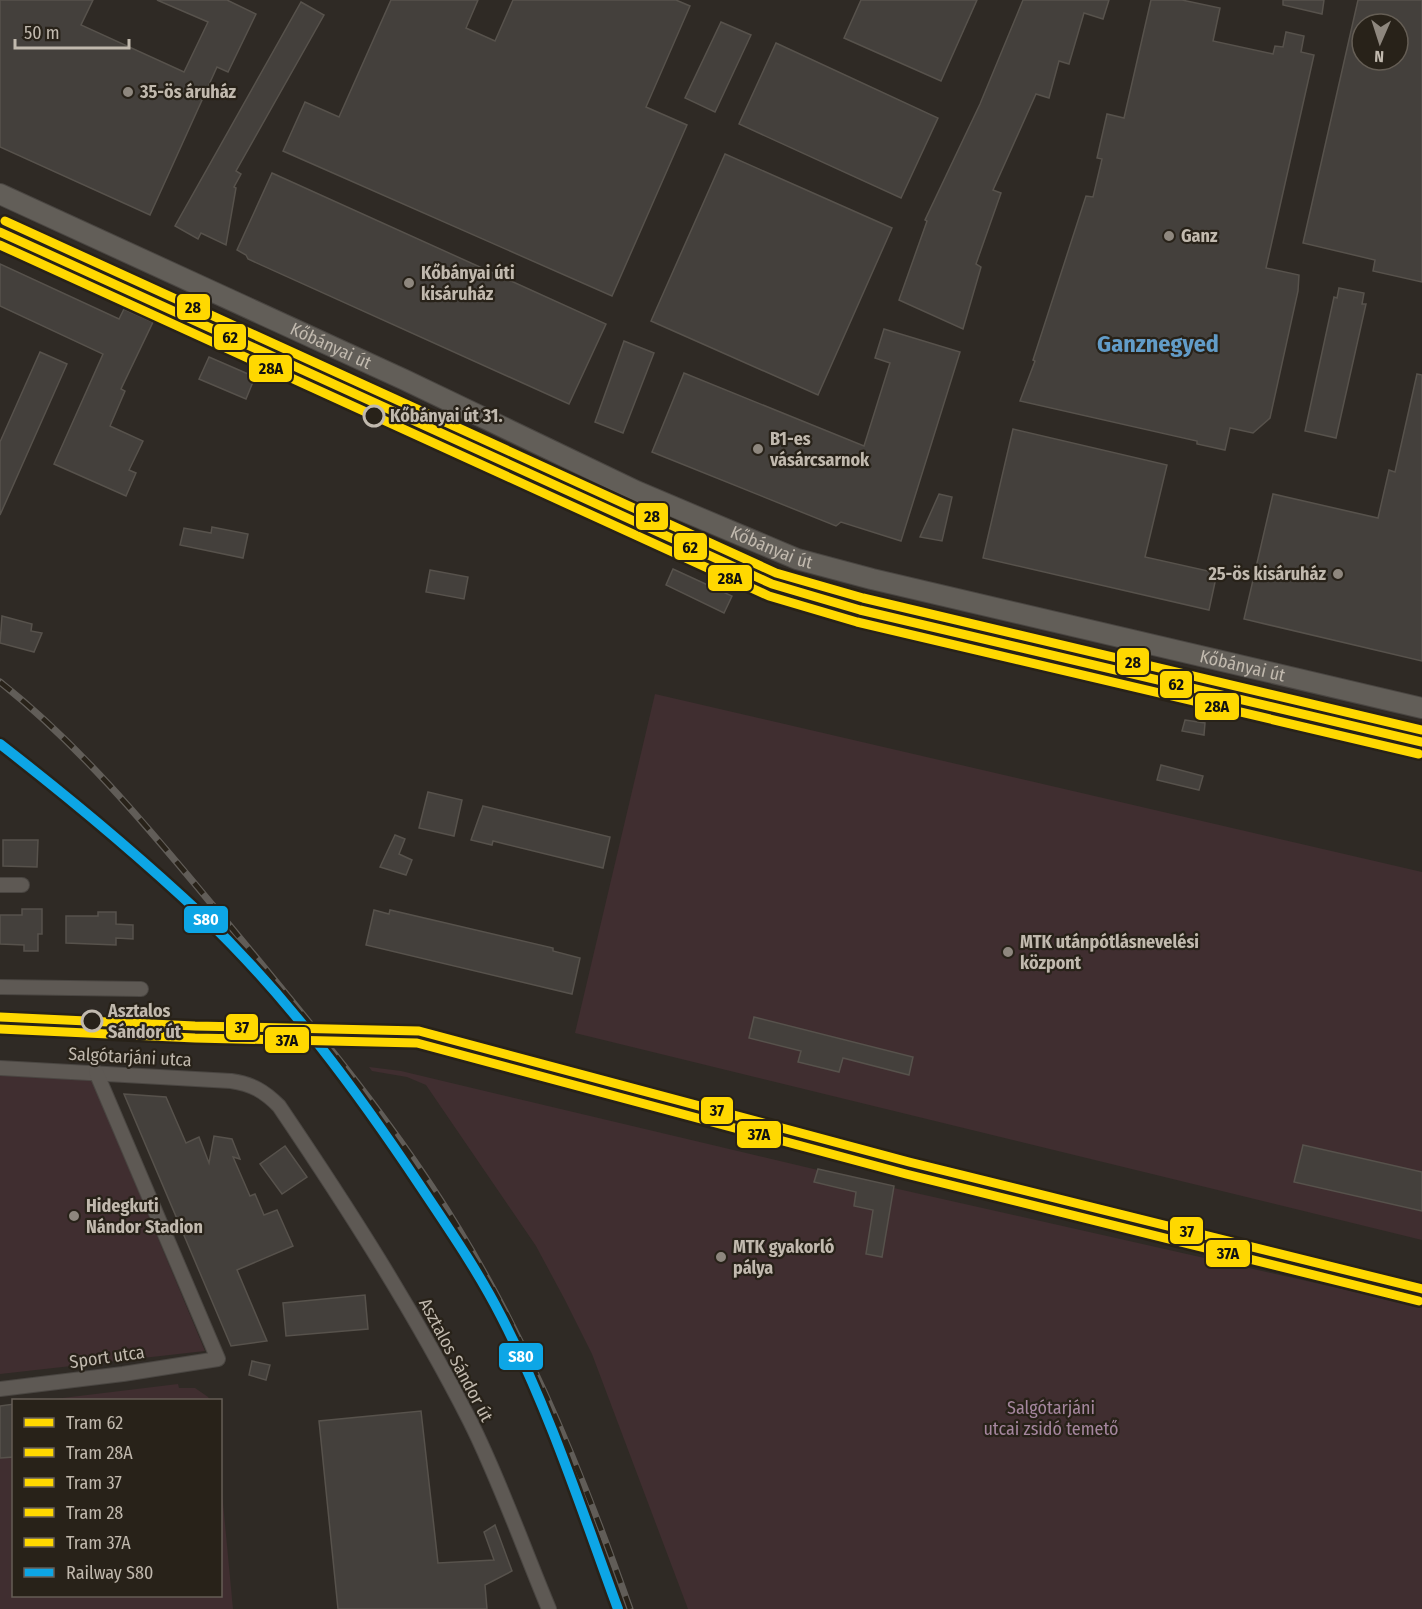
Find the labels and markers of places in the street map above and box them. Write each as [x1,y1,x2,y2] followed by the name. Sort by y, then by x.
[139,81,237,103] place label: 35-ös áruház
[121,85,135,99] marker: 35-ös áruház
[1181,225,1218,247] place label: Ganz
[1162,229,1176,243] marker: Ganz
[421,262,515,305] place label: Kőbányai úti kisáruház
[402,276,416,290] marker: Kőbányai úti kisáruház
[363,405,385,427] marker: Kőbányai út 31.
[390,405,503,427] place label: Kőbányai út 31.
[769,428,870,471] place label: B1-es vásárcsarnok
[751,442,765,456] marker: B1-es vásárcsarnok
[1207,563,1326,585] place label: 25-ös kisáruház
[1331,567,1345,581] marker: 25-ös kisáruház
[1020,931,1199,974] place label: MTK utánpótlásnevelési központ
[1001,945,1015,959] marker: MTK utánpótlásnevelési központ
[107,1000,182,1043] place label: Asztalos Sándor út
[81,1010,103,1032] marker: Asztalos Sándor út
[86,1195,203,1238] place label: Hidegkuti Nándor Stadion
[67,1209,81,1223] marker: Hidegkuti Nándor Stadion
[733,1236,835,1279] place label: MTK gyakorló pálya
[714,1250,728,1264] marker: MTK gyakorló pálya

